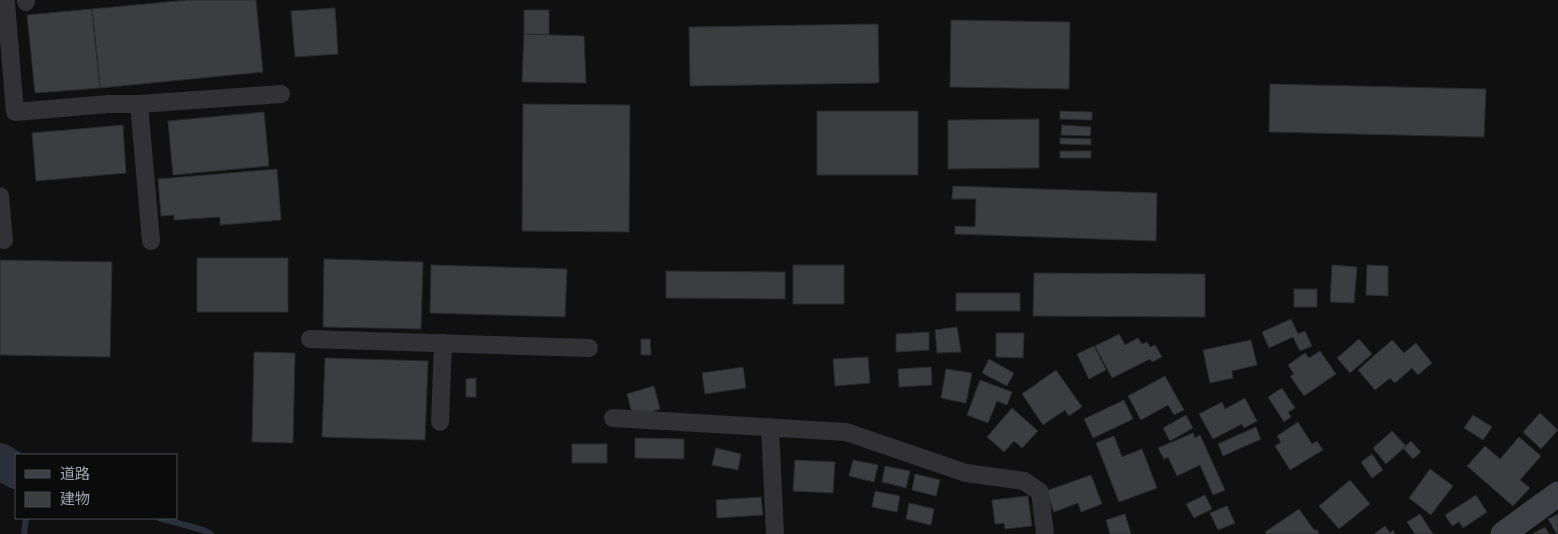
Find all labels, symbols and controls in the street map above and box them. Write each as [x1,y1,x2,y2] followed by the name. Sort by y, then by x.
[15,454,178,519] legend
[60,463,90,484] text: 道路
[60,488,90,509] text: 建物

